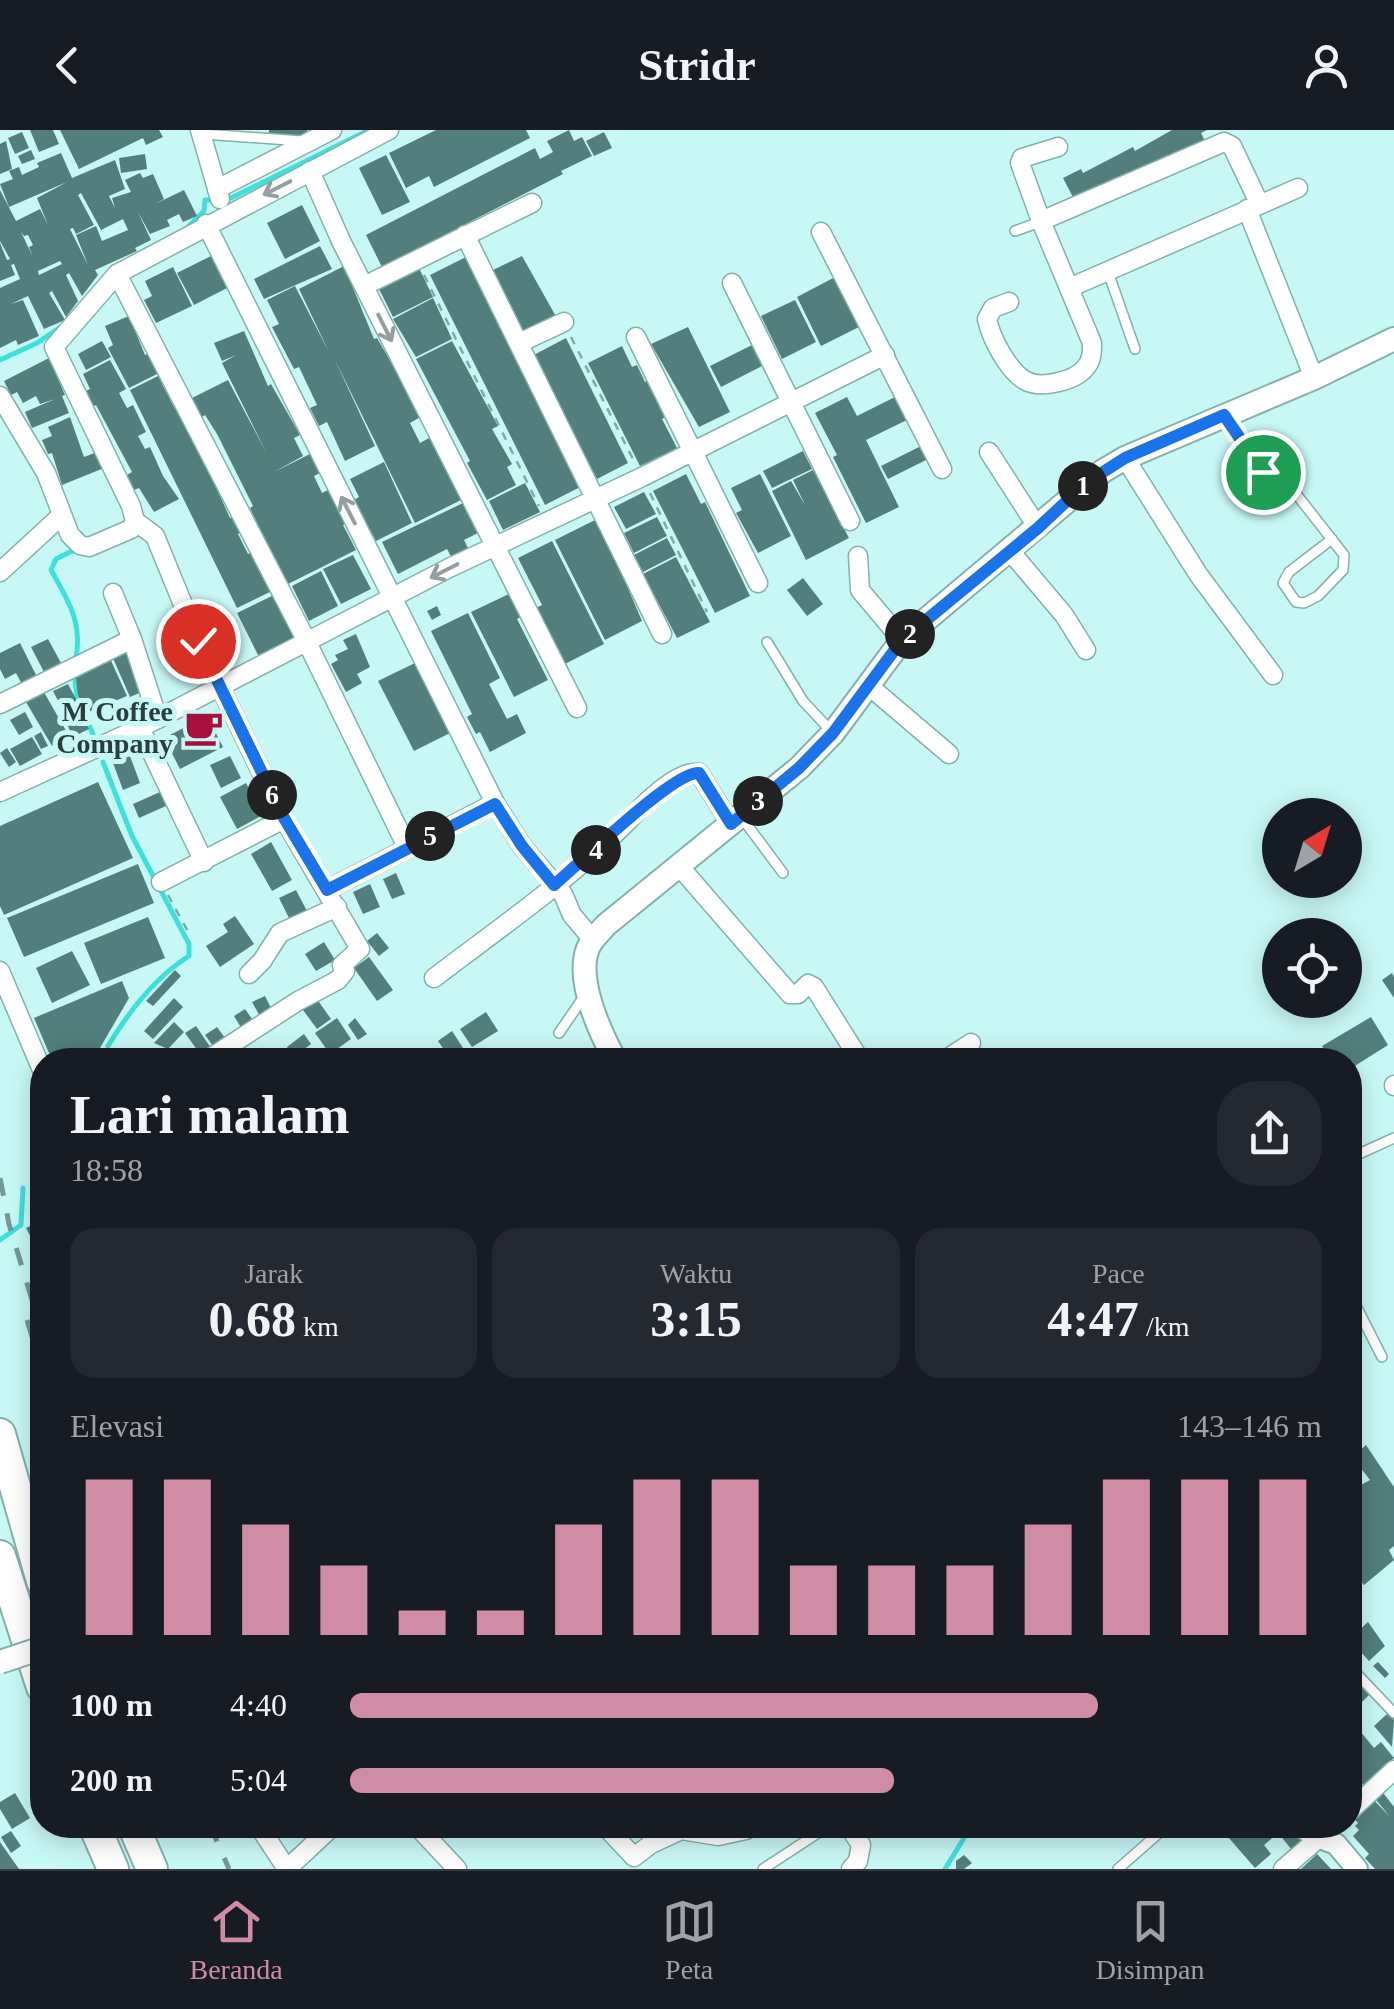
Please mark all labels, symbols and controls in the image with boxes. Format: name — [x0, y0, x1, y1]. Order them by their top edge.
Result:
icon: back — [40, 38, 95, 93]
icon: person — [1299, 38, 1354, 93]
text: Stridr — [638, 40, 756, 90]
one-way arrow — [262, 179, 292, 198]
one-way arrow — [376, 312, 395, 342]
pin — [1221, 430, 1306, 515]
icon: arrive — [1236, 445, 1291, 500]
pin: 1 — [1058, 461, 1108, 511]
text: 1 — [1076, 470, 1090, 501]
one-way arrow — [338, 496, 357, 526]
one-way arrow — [430, 562, 459, 581]
pin — [156, 599, 241, 684]
pin: 2 — [885, 609, 935, 659]
icon: check — [171, 614, 226, 669]
text: 2 — [903, 618, 917, 649]
place label: M Coffee Company — [56, 696, 173, 759]
cafe icon: M Coffee Company — [182, 706, 224, 748]
pin: 6 — [247, 770, 297, 820]
pin: 3 — [733, 776, 783, 826]
text: 6 — [265, 779, 279, 810]
text: 3 — [751, 785, 765, 816]
north arrow — [1262, 798, 1362, 898]
map controls — [1262, 798, 1362, 1018]
pin: 5 — [405, 811, 455, 861]
text: 5 — [423, 820, 437, 851]
pin: 4 — [571, 825, 621, 875]
text: 4 — [589, 834, 603, 865]
button: locate — [1262, 918, 1362, 1018]
button: share — [1217, 1081, 1322, 1186]
text: Lari malam — [70, 1084, 350, 1145]
text: 18:58 — [70, 1152, 143, 1188]
text: Jarak — [244, 1258, 303, 1289]
text: Waktu — [660, 1258, 732, 1289]
text: Pace — [1092, 1258, 1145, 1289]
text: 0.68 — [209, 1291, 296, 1347]
text: 3:15 — [650, 1291, 742, 1347]
text: 4:47 — [1047, 1291, 1139, 1347]
text: km — [296, 1311, 339, 1342]
text: /km — [1139, 1311, 1189, 1342]
text: Elevasi — [70, 1408, 164, 1444]
text: 143–146 m — [1177, 1408, 1322, 1444]
text: 100 m — [70, 1687, 153, 1723]
text: 4:40 — [230, 1687, 287, 1723]
text: 200 m — [70, 1762, 153, 1798]
text: 5:04 — [230, 1762, 287, 1798]
tab: Beranda — [189, 1894, 283, 1986]
tab: Peta — [662, 1894, 717, 1986]
tab: Disimpan — [1096, 1894, 1205, 1986]

